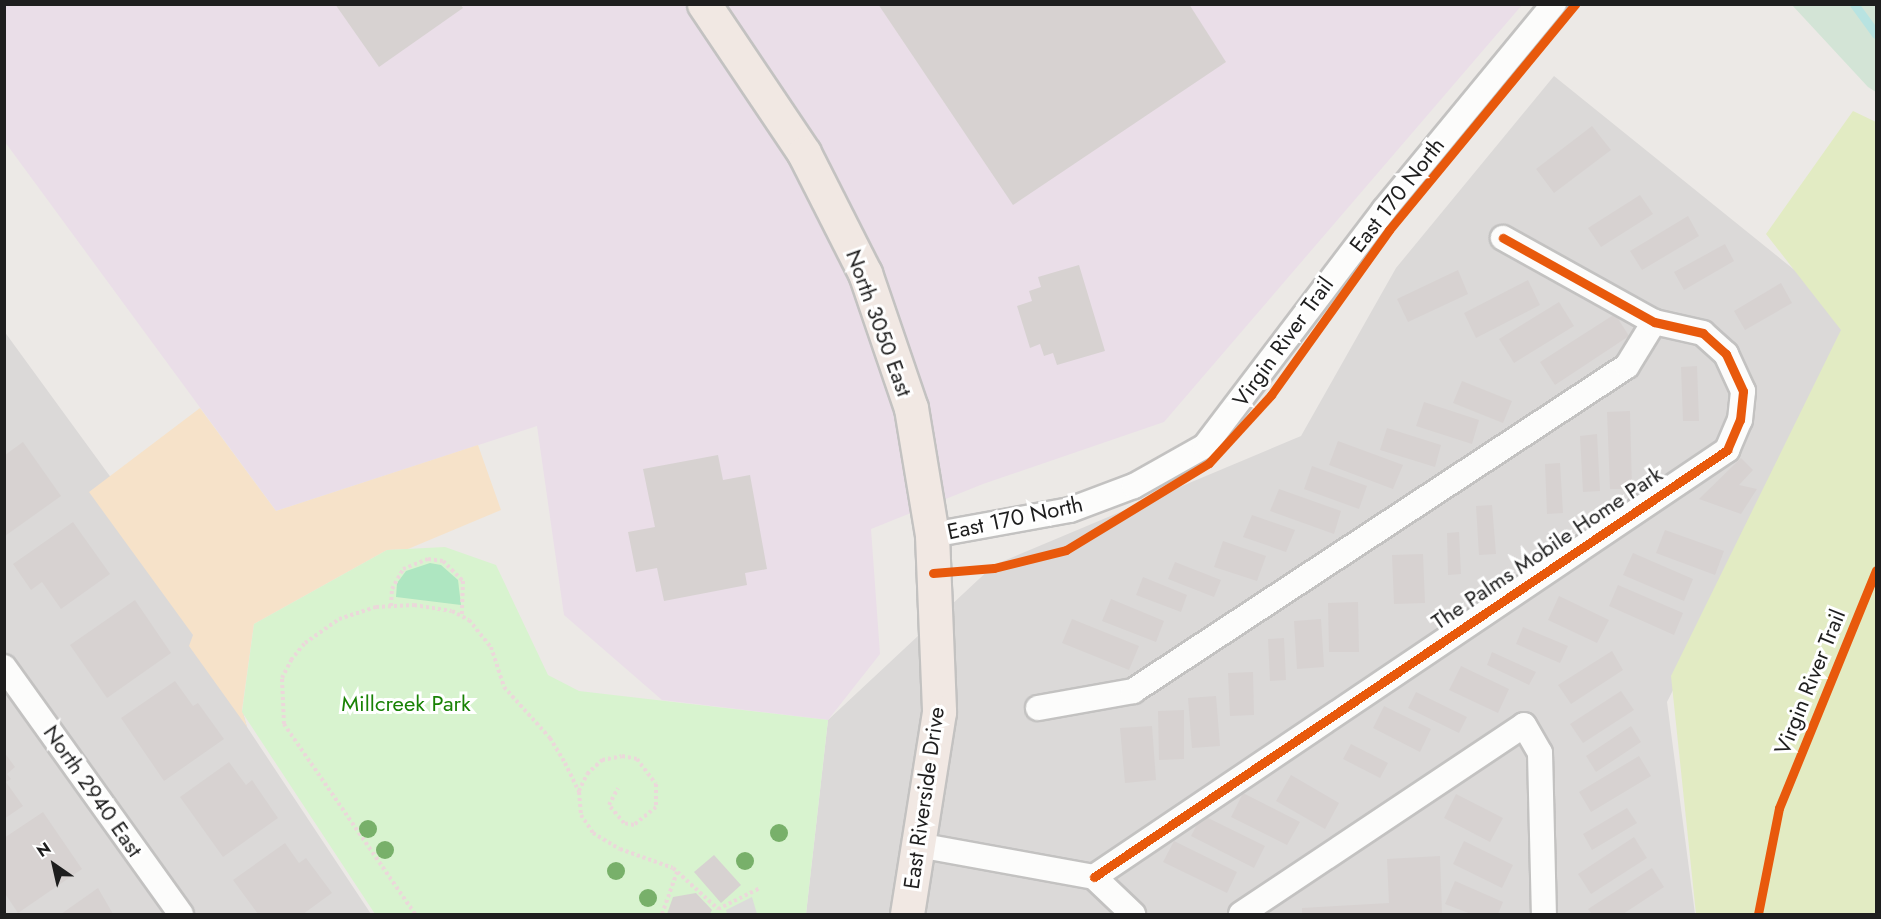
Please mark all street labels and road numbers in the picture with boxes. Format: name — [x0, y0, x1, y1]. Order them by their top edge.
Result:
street label: East 170 North — [1344, 132, 1450, 258]
street label: North 3050 East — [840, 246, 918, 400]
street label: Virgin River Trail — [1227, 272, 1339, 412]
street label: The Palms Mobile Home Park — [1427, 461, 1667, 635]
street label: East 170 North — [945, 491, 1085, 545]
street label: Virgin River Trail — [1769, 606, 1851, 758]
street label: East Riverside Drive — [898, 705, 950, 891]
street label: North 2940 East — [38, 720, 148, 862]

